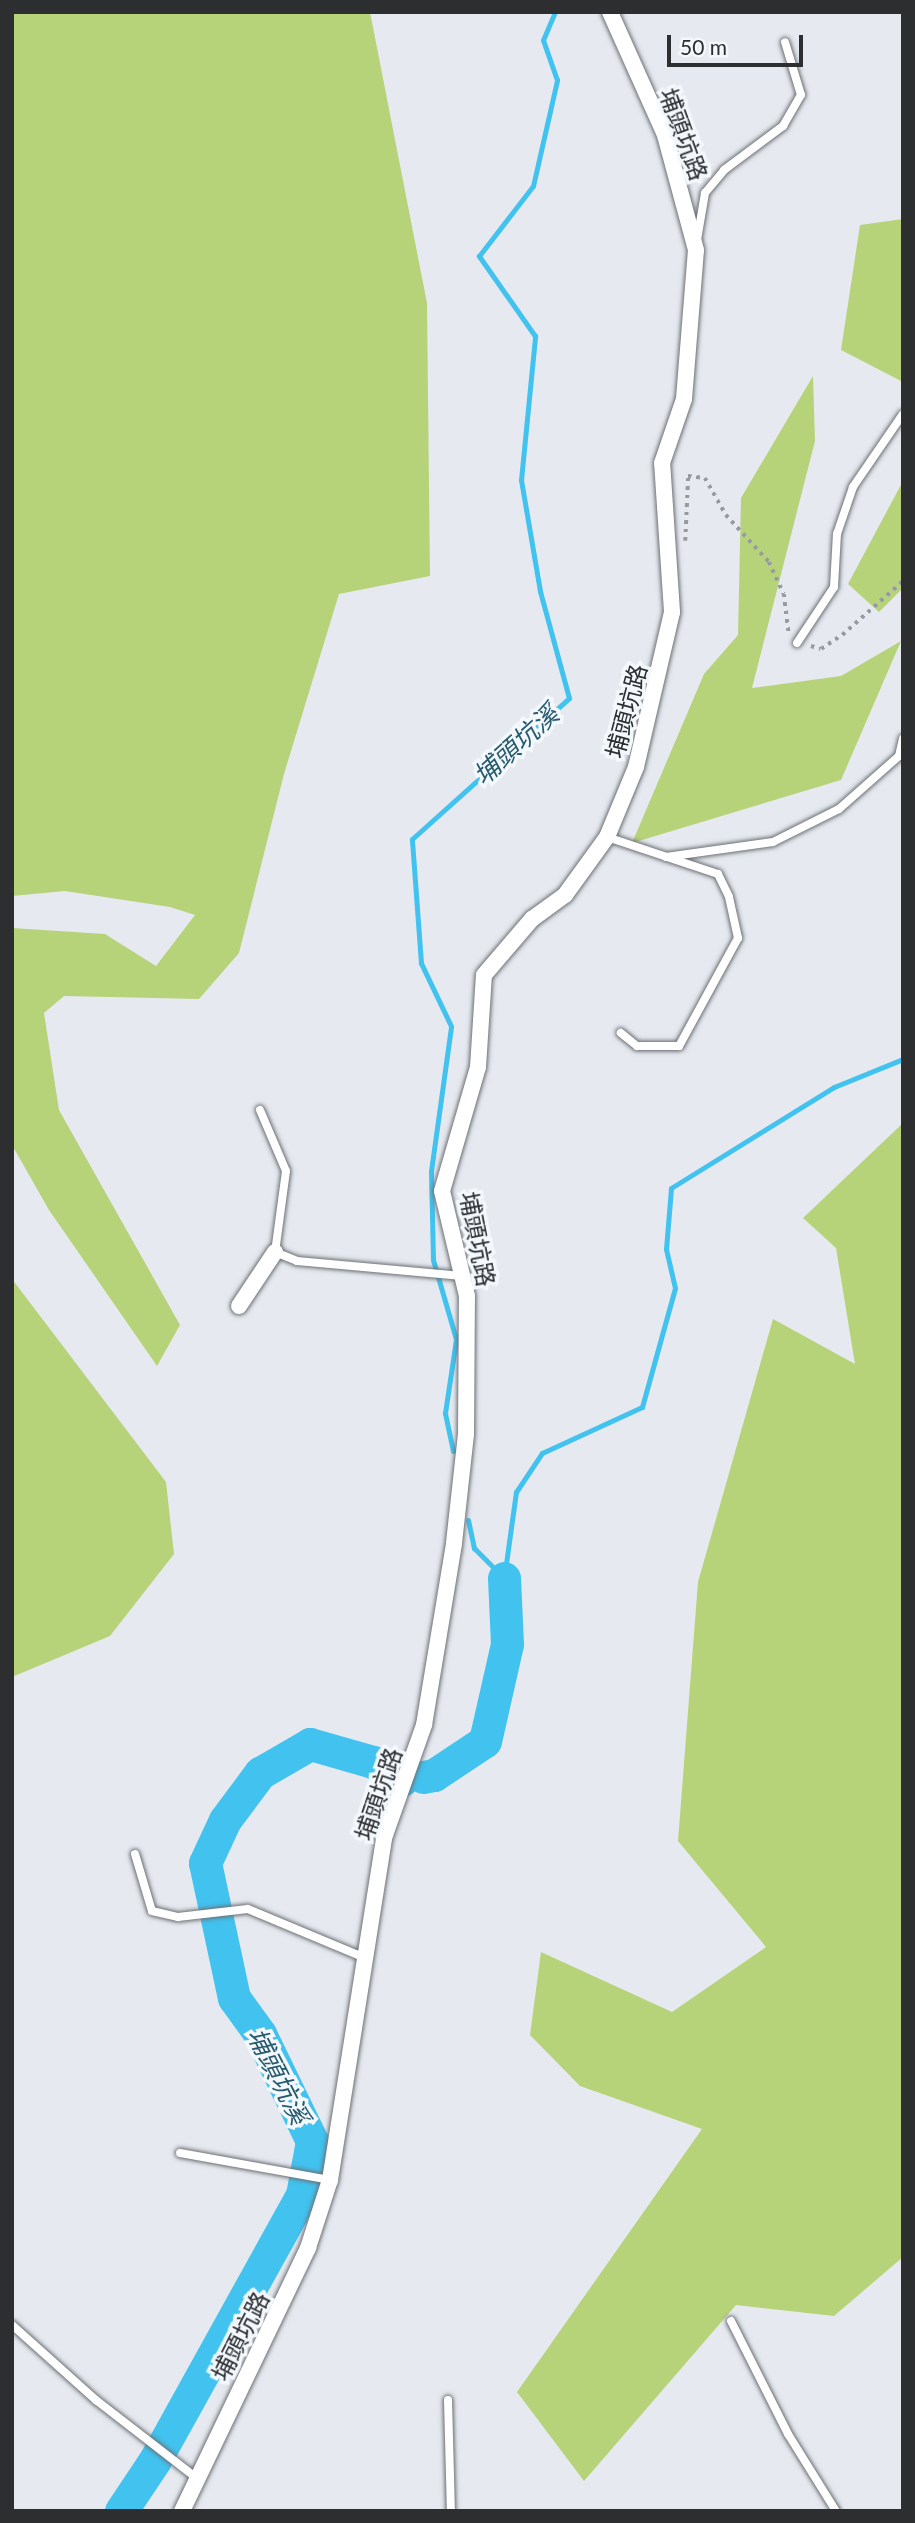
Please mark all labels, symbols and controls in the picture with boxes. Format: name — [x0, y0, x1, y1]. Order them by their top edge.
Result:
scale bar — [670, 21, 806, 65]
text: 50 m — [680, 34, 727, 59]
street label: 埔頭坑路 — [654, 84, 714, 184]
street label: 埔頭坑路 — [600, 661, 652, 761]
water label: 埔頭坑溪 — [467, 699, 565, 791]
street label: 埔頭坑路 — [455, 1189, 501, 1289]
street label: 埔頭坑路 — [349, 1744, 407, 1844]
water label: 埔頭坑溪 — [240, 2023, 316, 2129]
street label: 埔頭坑路 — [205, 2287, 275, 2385]

